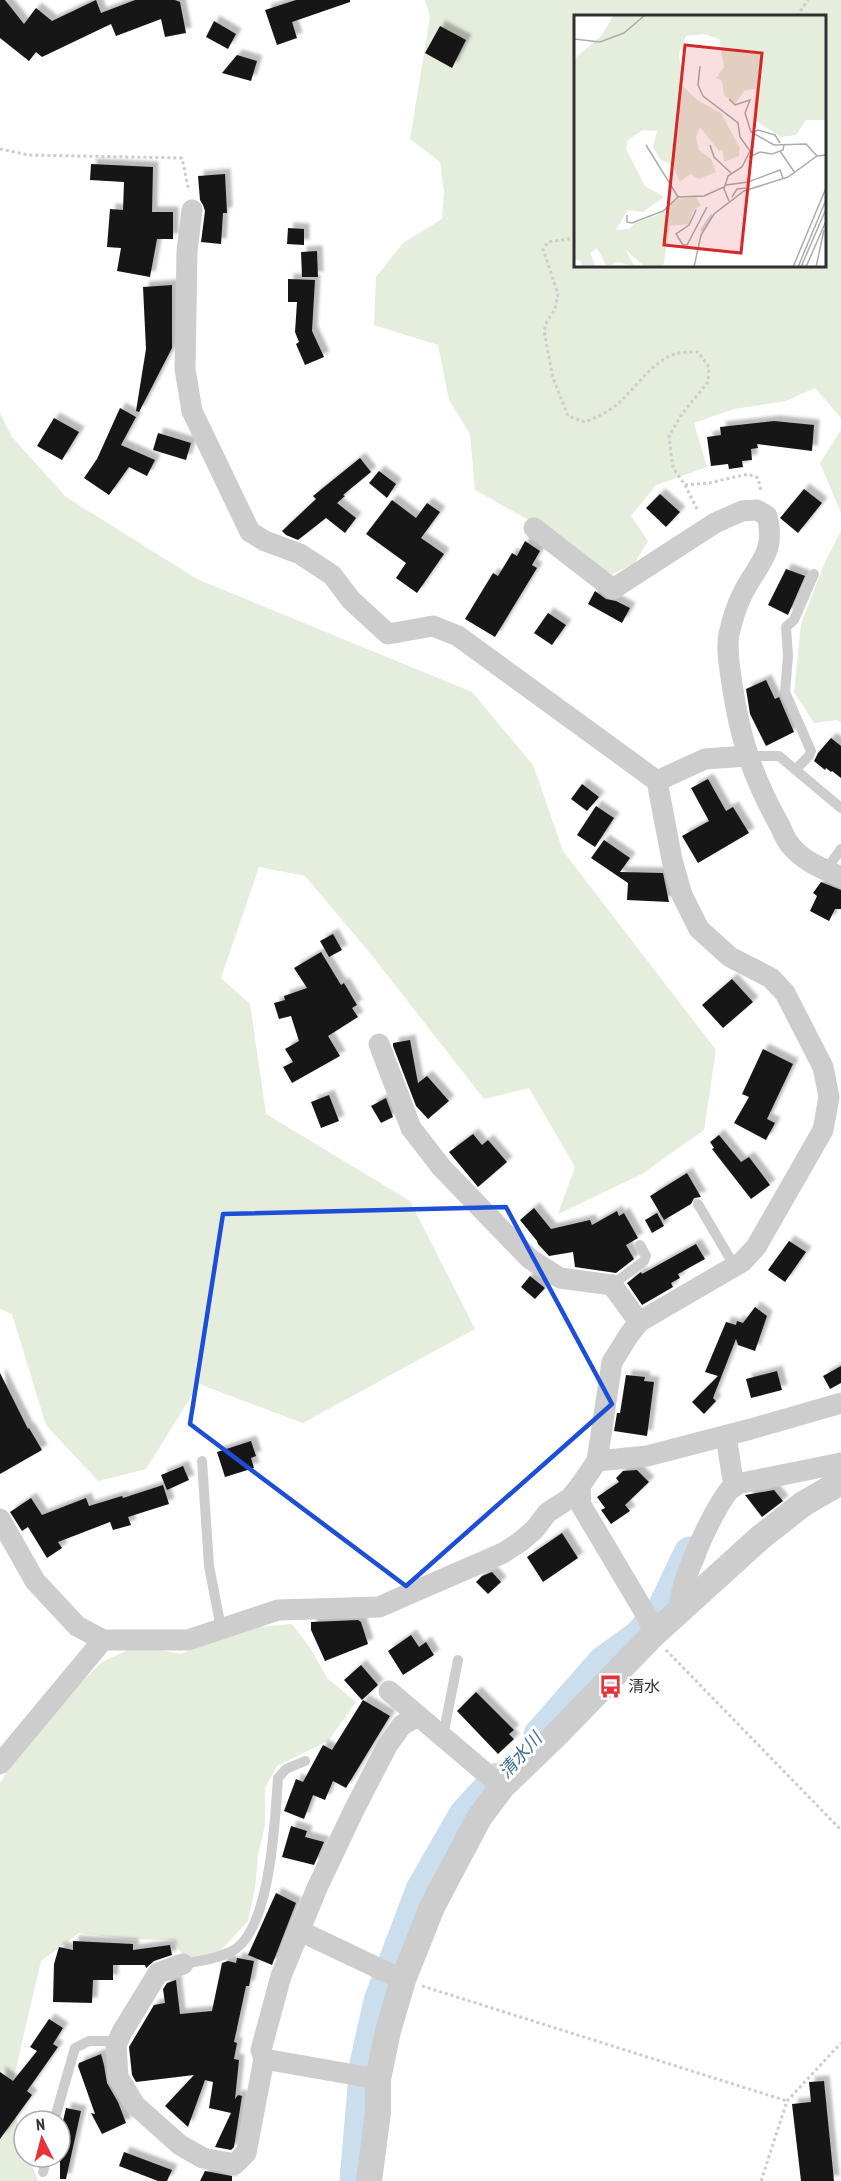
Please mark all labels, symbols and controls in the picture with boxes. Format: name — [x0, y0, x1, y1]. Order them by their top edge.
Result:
inset map — [574, 15, 826, 267]
bus stop icon: 清水 — [597, 1673, 623, 1699]
place label: 清水 — [628, 1676, 660, 1696]
water label: 清水川 — [493, 1726, 548, 1783]
north arrow — [12, 2109, 72, 2169]
text: N — [35, 2114, 46, 2134]

